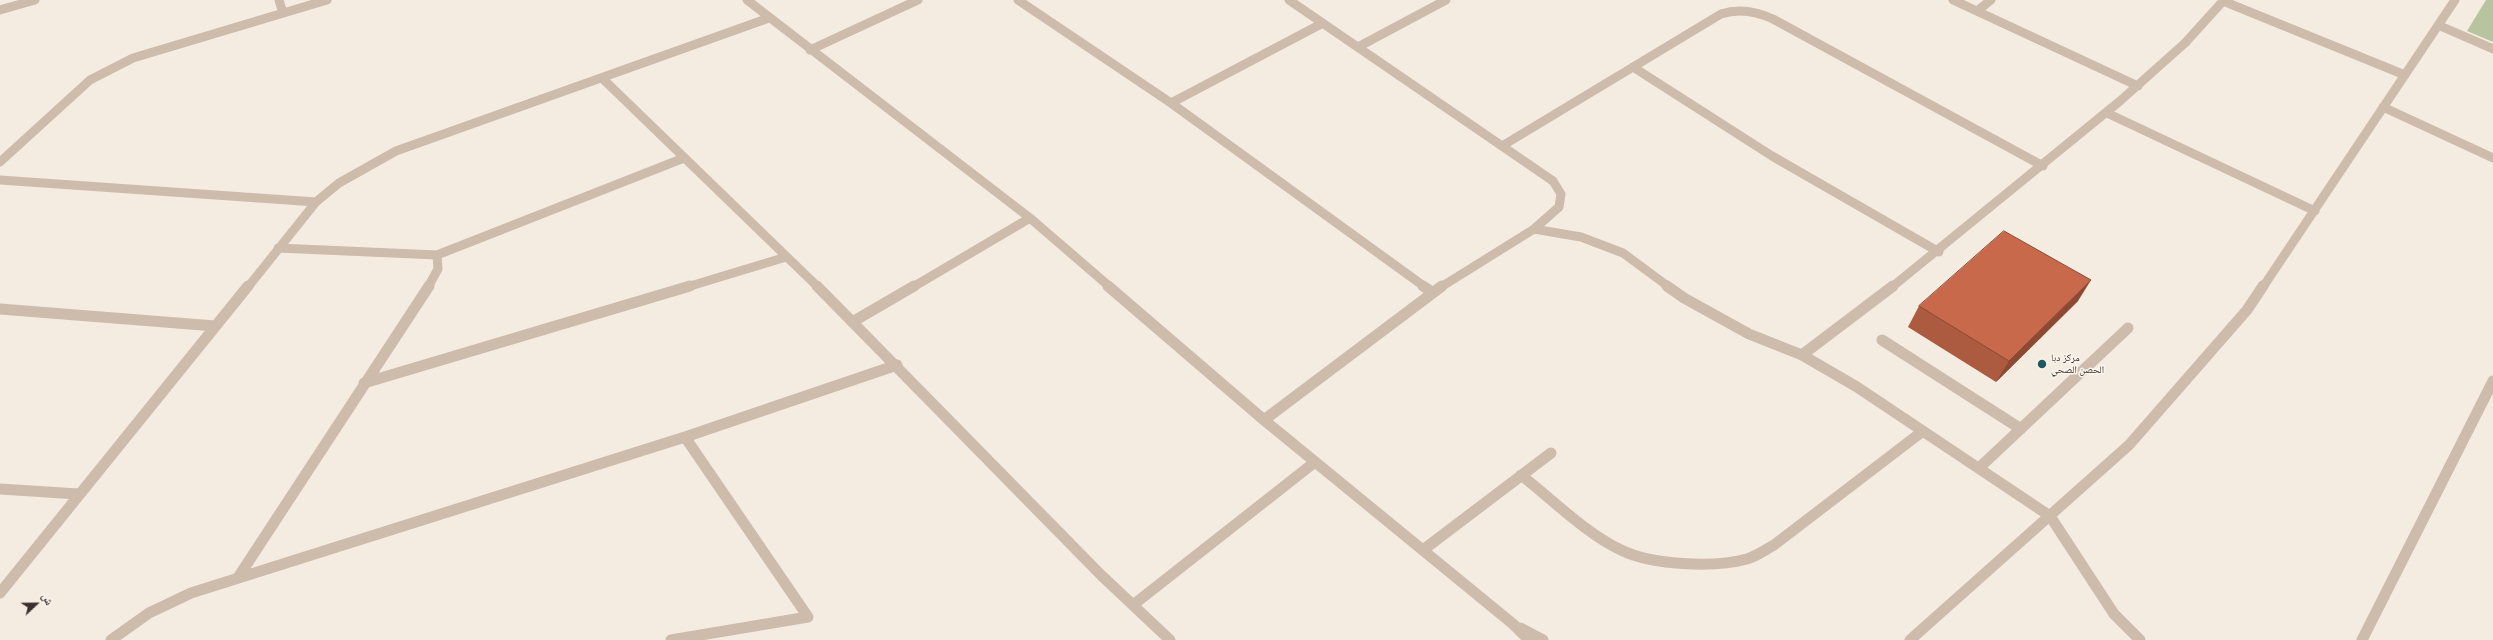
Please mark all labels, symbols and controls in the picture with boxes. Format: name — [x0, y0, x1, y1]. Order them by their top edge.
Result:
place label: مركز دبا الحصن الصحي — [2051, 352, 2104, 376]
marker: مركز دبا الحصن الصحي — [2036, 358, 2048, 370]
north arrow — [16, 584, 56, 624]
text: ش — [39, 591, 56, 607]

